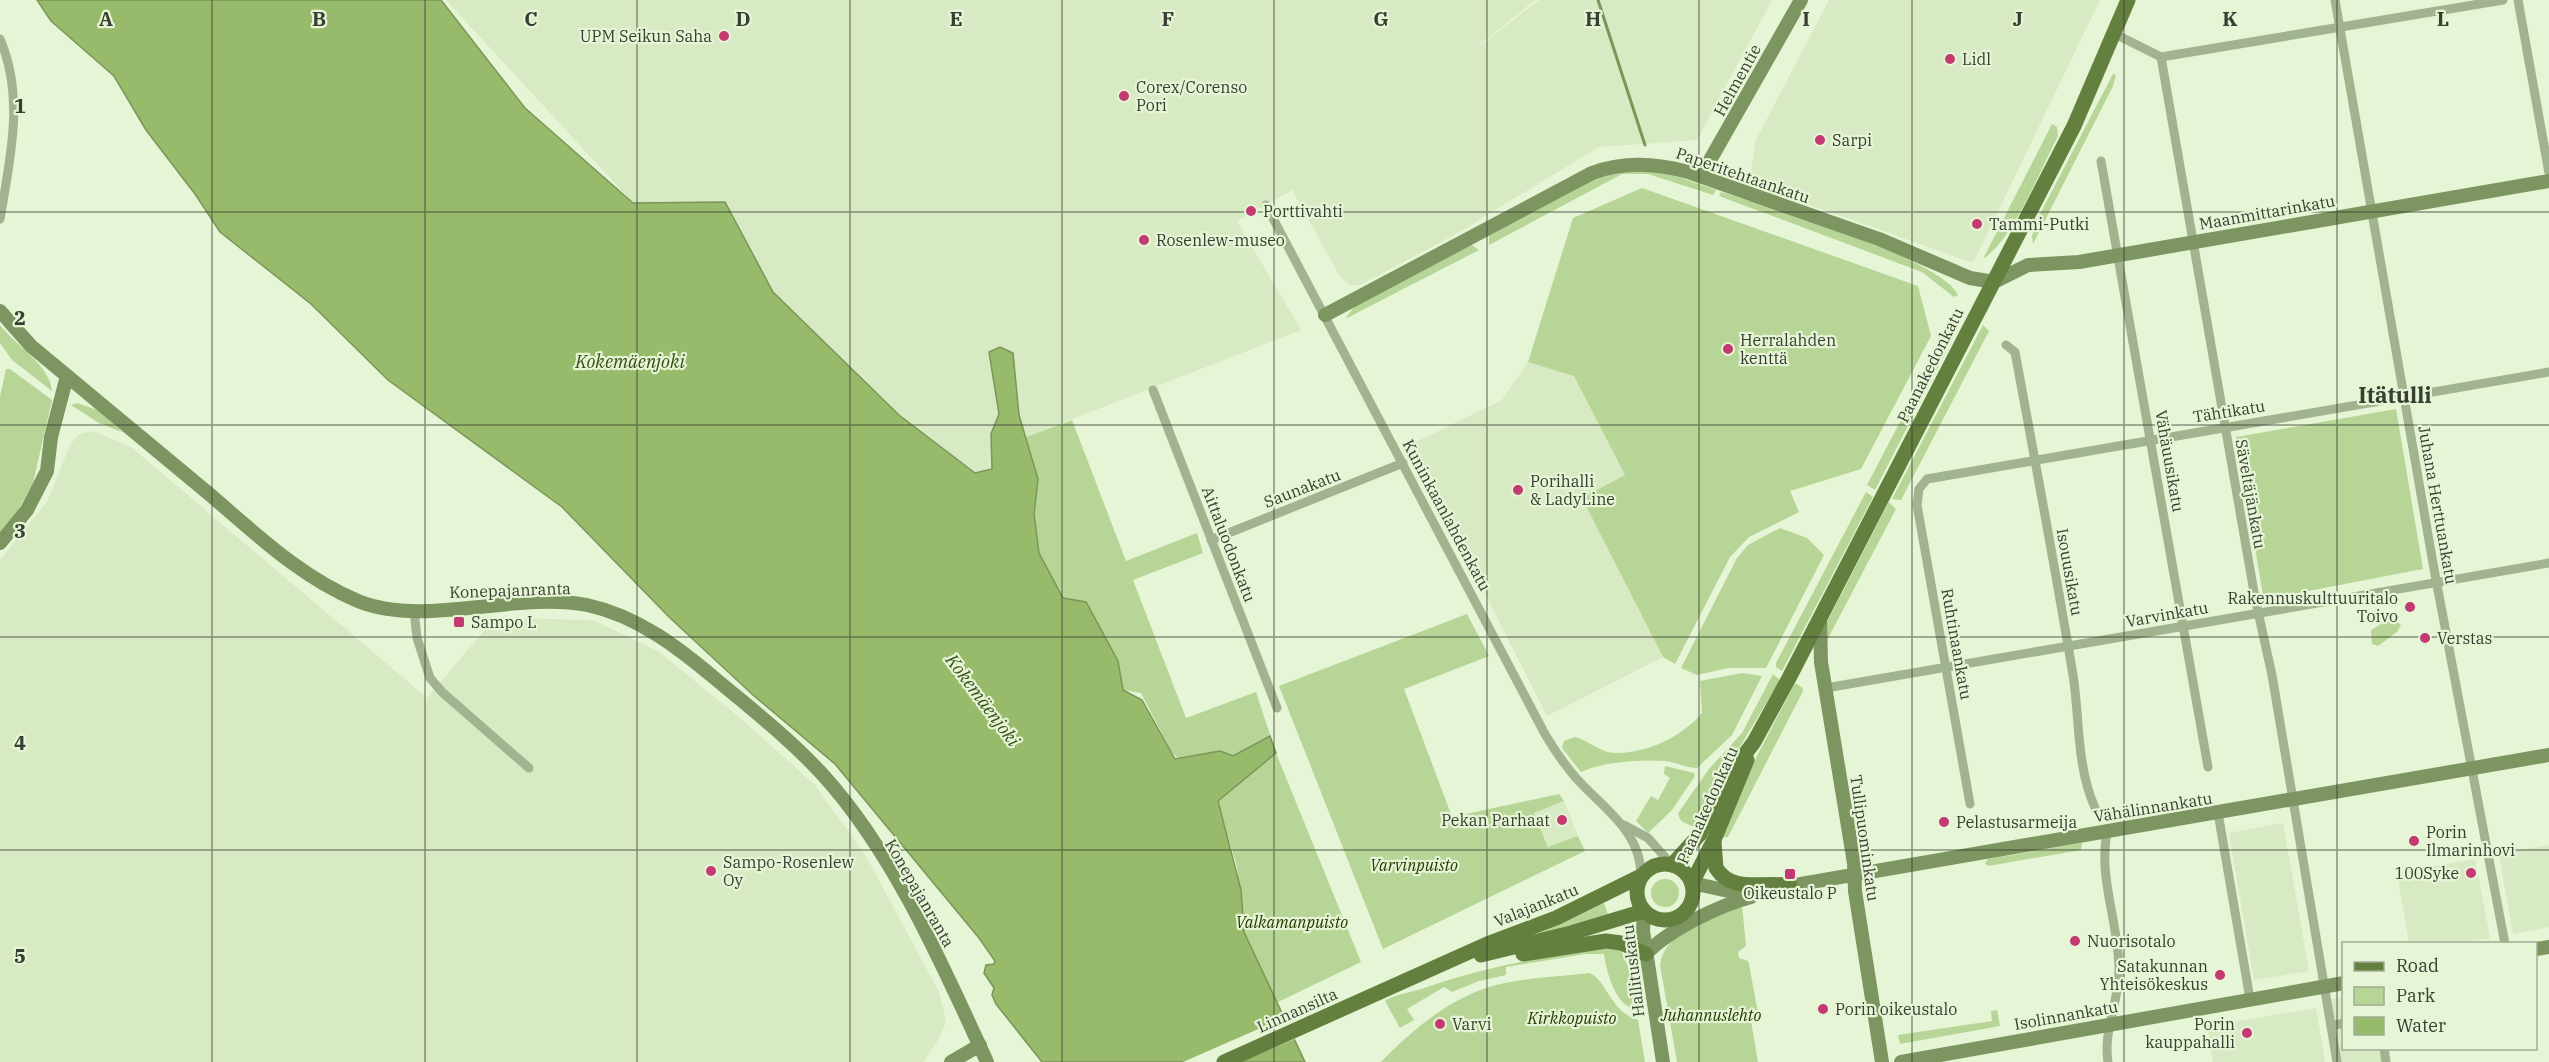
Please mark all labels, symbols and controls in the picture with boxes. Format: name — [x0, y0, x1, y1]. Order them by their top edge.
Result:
text: A — [99, 5, 113, 32]
text: B — [312, 5, 326, 32]
text: C — [524, 5, 538, 32]
text: D — [735, 5, 751, 32]
text: E — [949, 5, 963, 32]
text: F — [1162, 5, 1174, 32]
text: G — [1373, 5, 1389, 32]
text: H — [1585, 5, 1601, 32]
text: I — [1802, 5, 1810, 32]
text: J — [2013, 5, 2023, 32]
text: K — [2222, 5, 2238, 32]
text: L — [2437, 5, 2449, 32]
place label: UPM Seikun Saha — [580, 26, 712, 46]
marker: UPM Seikun Saha — [717, 29, 731, 43]
street label: Helmentie — [1709, 40, 1765, 120]
place label: Lidl — [1962, 49, 1991, 69]
marker: Lidl — [1943, 52, 1957, 66]
place label: Corex/Corenso Pori — [1136, 77, 1247, 115]
marker: Corex/Corenso Pori — [1117, 89, 1131, 103]
text: 1 — [14, 92, 26, 119]
place label: Sarpi — [1832, 130, 1872, 150]
marker: Sarpi — [1813, 133, 1827, 147]
street label: Paperitehtaankatu — [1673, 143, 1813, 207]
street label: Maanmittarinkatu — [2197, 190, 2337, 234]
place label: Porttivahti — [1263, 201, 1343, 221]
marker: Porttivahti — [1244, 204, 1258, 218]
place label: Tammi-Putki — [1989, 214, 2089, 234]
marker: Tammi-Putki — [1970, 217, 1984, 231]
place label: Rosenlew-museo — [1156, 230, 1285, 250]
marker: Rosenlew-museo — [1137, 233, 1151, 247]
text: 2 — [14, 304, 26, 331]
street label: Paanakedonkatu — [1892, 304, 1968, 426]
place label: Herralahden kenttä — [1740, 330, 1836, 368]
marker: Herralahden kenttä — [1721, 342, 1735, 356]
water label: Kokemäenjoki — [574, 350, 685, 373]
district label: Itätulli — [2358, 380, 2432, 409]
street label: Tähtikatu — [2192, 395, 2267, 427]
street label: Vähäuusikatu — [2151, 408, 2189, 514]
street label: Juhana Herttuankatu — [2414, 424, 2462, 586]
street label: Kuninkaanlahdenkatu — [1399, 436, 1496, 594]
street label: Säveltäjänkatu — [2231, 437, 2271, 551]
street label: Saunakatu — [1261, 464, 1343, 512]
place label: Porihalli & LadyLine — [1530, 471, 1615, 509]
street label: Aittaluodonkatu — [1198, 483, 1260, 605]
marker: Porihalli & LadyLine — [1511, 483, 1525, 497]
text: 3 — [14, 517, 26, 544]
street label: Isouusikatu — [2052, 527, 2088, 617]
street label: Konepajanranta — [449, 578, 571, 602]
street label: Ruhtinaankatu — [1937, 587, 1977, 701]
place label: Rakennuskulttuuritalo Toivo — [2228, 588, 2398, 626]
street label: Varvinkatu — [2124, 597, 2210, 631]
marker: Rakennuskulttuuritalo Toivo — [2403, 600, 2417, 614]
place label: Sampo L — [471, 612, 537, 632]
marker: Sampo L — [452, 615, 466, 629]
place label: Verstas — [2437, 628, 2492, 648]
marker: Verstas — [2418, 631, 2432, 645]
water label: Kokemäenjoki — [940, 648, 1026, 751]
text: 4 — [14, 729, 26, 756]
street label: Paanakedonkatu — [1672, 743, 1742, 867]
street label: Tullipuominkatu — [1846, 774, 1884, 903]
street label: Vähälinnankatu — [2092, 788, 2214, 826]
place label: Pekan Parhaat — [1441, 810, 1550, 830]
place label: Pelastusarmeija — [1956, 812, 2077, 832]
marker: Pekan Parhaat — [1555, 813, 1569, 827]
marker: Pelastusarmeija — [1937, 815, 1951, 829]
place label: Porin Ilmarinhovi — [2426, 822, 2515, 860]
marker: Porin Ilmarinhovi — [2407, 834, 2421, 848]
street label: Konepajanranta — [881, 835, 959, 951]
place label: Sampo-Rosenlew Oy — [723, 852, 855, 890]
park label: Varvinpuisto — [1370, 855, 1458, 875]
place label: 100Syke — [2395, 863, 2459, 883]
marker: Sampo-Rosenlew Oy — [704, 864, 718, 878]
marker: 100Syke — [2464, 866, 2478, 880]
marker: Oikeustalo P — [1783, 867, 1797, 881]
street label: Valajankatu — [1491, 879, 1581, 931]
place label: Oikeustalo P — [1743, 883, 1837, 903]
park label: Valkamanpuisto — [1236, 912, 1348, 932]
street label: Hallituskatu — [1617, 924, 1649, 1018]
place label: Nuorisotalo — [2087, 931, 2176, 951]
marker: Nuorisotalo — [2068, 934, 2082, 948]
text: 5 — [14, 942, 26, 969]
legend — [2342, 942, 2537, 1050]
text: Road — [2396, 954, 2439, 977]
place label: Satakunnan Yhteisökeskus — [2099, 956, 2208, 994]
marker: Satakunnan Yhteisökeskus — [2213, 968, 2227, 982]
street label: Linnansilta — [1254, 983, 1341, 1037]
text: Park — [2396, 984, 2436, 1007]
street label: Isolinnankatu — [2013, 996, 2120, 1034]
place label: Porin oikeustalo — [1835, 999, 1957, 1019]
marker: Porin oikeustalo — [1816, 1002, 1830, 1016]
park label: Juhannuslehto — [1660, 1005, 1761, 1025]
park label: Kirkkopuisto — [1526, 1008, 1617, 1028]
place label: Varvi — [1452, 1014, 1491, 1034]
place label: Porin kauppahalli — [2145, 1014, 2235, 1052]
text: Water — [2396, 1014, 2446, 1037]
marker: Varvi — [1433, 1017, 1447, 1031]
marker: Porin kauppahalli — [2240, 1026, 2254, 1040]

